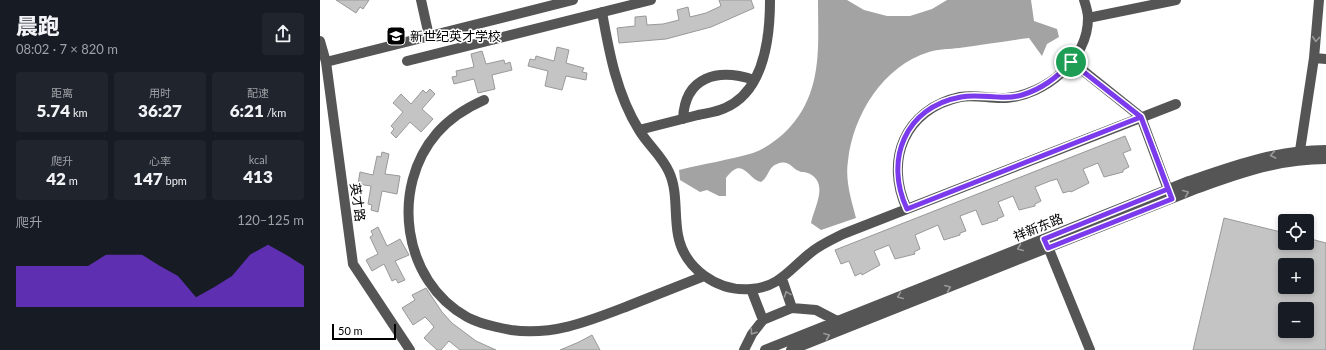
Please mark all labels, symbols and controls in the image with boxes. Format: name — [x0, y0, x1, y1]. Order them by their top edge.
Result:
text: 晨跑 — [16, 12, 60, 39]
button: share — [262, 13, 304, 55]
school or university icon: 新世纪英才学校 — [385, 25, 407, 47]
place label: 新世纪英才学校 — [410, 28, 501, 44]
one-way arrow — [1312, 36, 1321, 42]
text: 08:02 · 7 × 820 m — [16, 41, 118, 57]
pin — [1054, 45, 1088, 79]
icon: arrive — [1060, 51, 1082, 73]
text: 距离 — [51, 86, 73, 99]
text: 用时 — [149, 86, 171, 99]
text: 配速 — [247, 86, 269, 99]
text: 5.74 — [36, 100, 70, 121]
text: 36:27 — [138, 100, 182, 121]
text: 6:21 — [230, 100, 264, 121]
text: km — [70, 106, 88, 119]
text: /km — [264, 106, 286, 119]
one-way arrow — [1270, 150, 1276, 158]
text: kcal — [249, 153, 267, 166]
text: 爬升 — [51, 154, 73, 167]
text: 心率 — [149, 154, 171, 167]
text: 413 — [243, 166, 273, 187]
text: 42 — [46, 168, 66, 189]
text: 147 — [133, 168, 163, 189]
text: m — [66, 174, 78, 187]
text: bpm — [163, 174, 187, 187]
street label: 英才路 — [347, 182, 369, 222]
one-way arrow — [1182, 190, 1190, 198]
street label: 祥新东路 — [1011, 210, 1065, 244]
text: 120–125 m — [237, 212, 304, 228]
text: 爬升 — [16, 214, 42, 230]
map controls — [1278, 214, 1314, 338]
button: locate — [1278, 214, 1314, 250]
one-way arrow — [1017, 244, 1024, 252]
button: + — [1278, 258, 1314, 294]
one-way arrow — [945, 284, 952, 292]
one-way arrow — [783, 290, 792, 297]
one-way arrow — [896, 292, 903, 300]
button: − — [1278, 302, 1314, 338]
scale bar — [332, 322, 396, 341]
text: 50 m — [338, 324, 363, 337]
one-way arrow — [750, 328, 758, 335]
one-way arrow — [824, 332, 831, 340]

